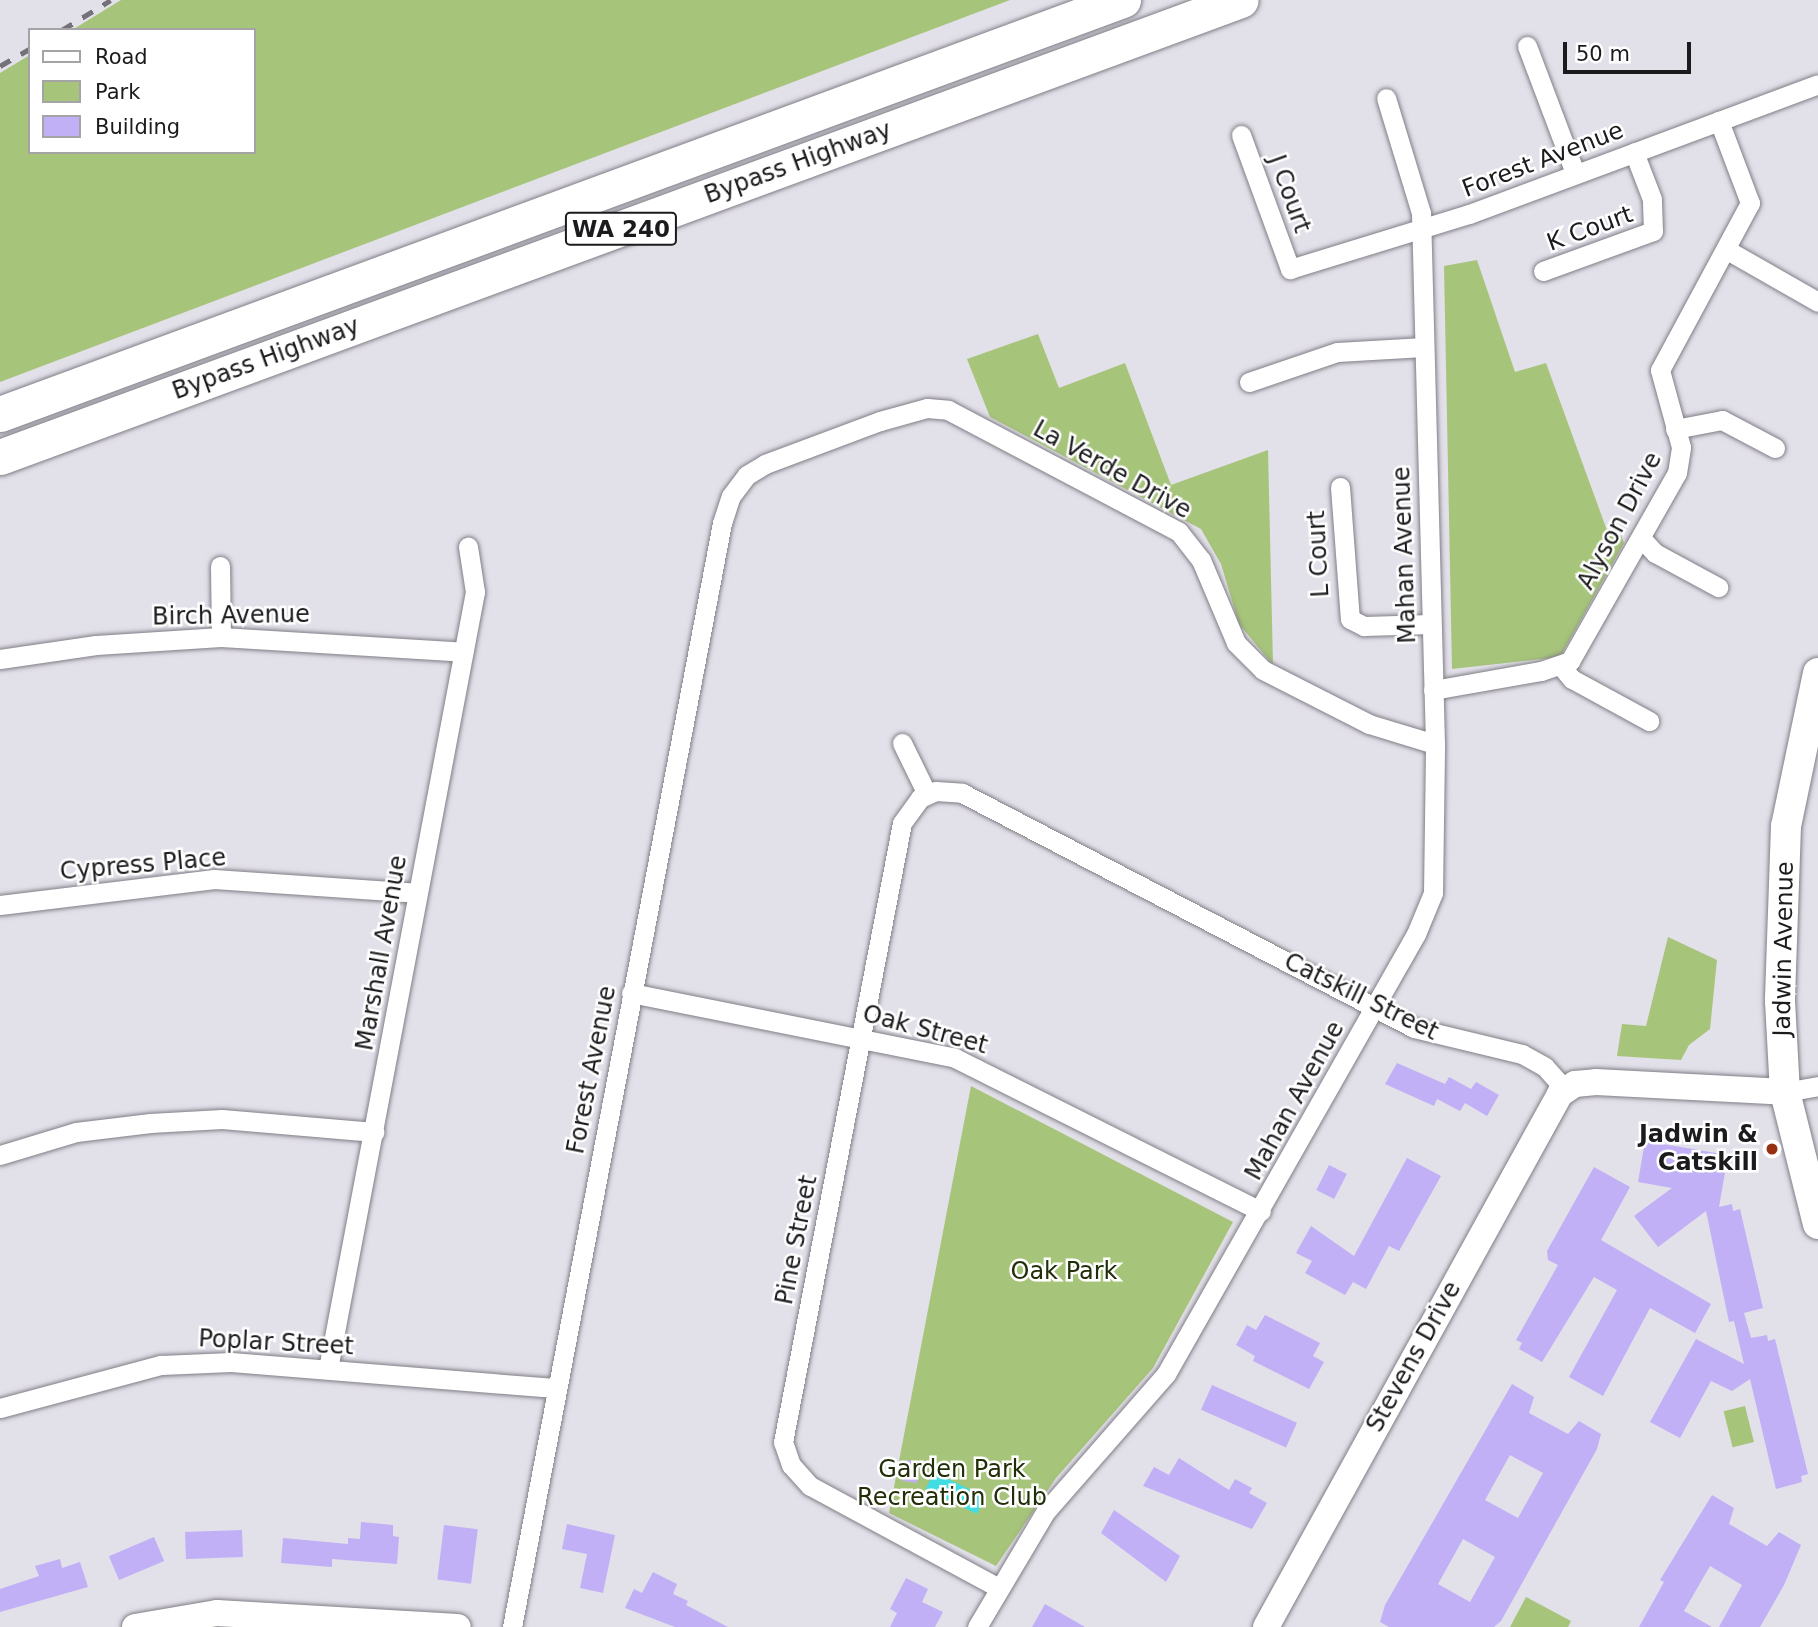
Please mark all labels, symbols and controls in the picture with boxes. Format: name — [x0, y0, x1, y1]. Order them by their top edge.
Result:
legend — [28, 28, 256, 154]
scale bar — [1566, 28, 1694, 72]
text: 50 m — [1576, 42, 1630, 66]
text: Road — [95, 45, 148, 69]
text: Park — [95, 80, 140, 104]
text: Building — [95, 115, 180, 139]
street label: Bypass Highway — [701, 116, 895, 210]
street label: Forest Avenue — [1458, 116, 1628, 204]
street label: J Court — [1262, 151, 1316, 237]
street label: K Court — [1543, 200, 1637, 258]
road number: WA 240 — [563, 210, 679, 248]
street label: Bypass Highway — [169, 312, 363, 406]
street label: La Verde Drive — [1028, 415, 1196, 525]
street label: Alyson Drive — [1572, 447, 1668, 595]
street label: Mahan Avenue — [1388, 466, 1422, 644]
street label: L Court — [1302, 510, 1336, 598]
street label: Birch Avenue — [152, 600, 310, 632]
street label: Cypress Place — [59, 843, 227, 887]
street label: Marshall Avenue — [351, 853, 413, 1053]
street label: Jadwin Avenue — [1768, 861, 1800, 1037]
street label: Catskill Street — [1279, 947, 1443, 1047]
street label: Forest Avenue — [562, 984, 622, 1156]
street label: Oak Street — [859, 1000, 991, 1060]
street label: Mahan Avenue — [1239, 1016, 1351, 1186]
place label: Jadwin & Catskill — [1639, 1121, 1758, 1177]
marker: Jadwin & Catskill — [1764, 1141, 1780, 1157]
street label: Pine Street — [770, 1173, 824, 1307]
park label: Oak Park — [1011, 1258, 1117, 1286]
street label: Stevens Drive — [1361, 1277, 1467, 1437]
street label: Poplar Street — [198, 1325, 354, 1361]
park label: Garden Park Recreation Club — [857, 1456, 1047, 1512]

